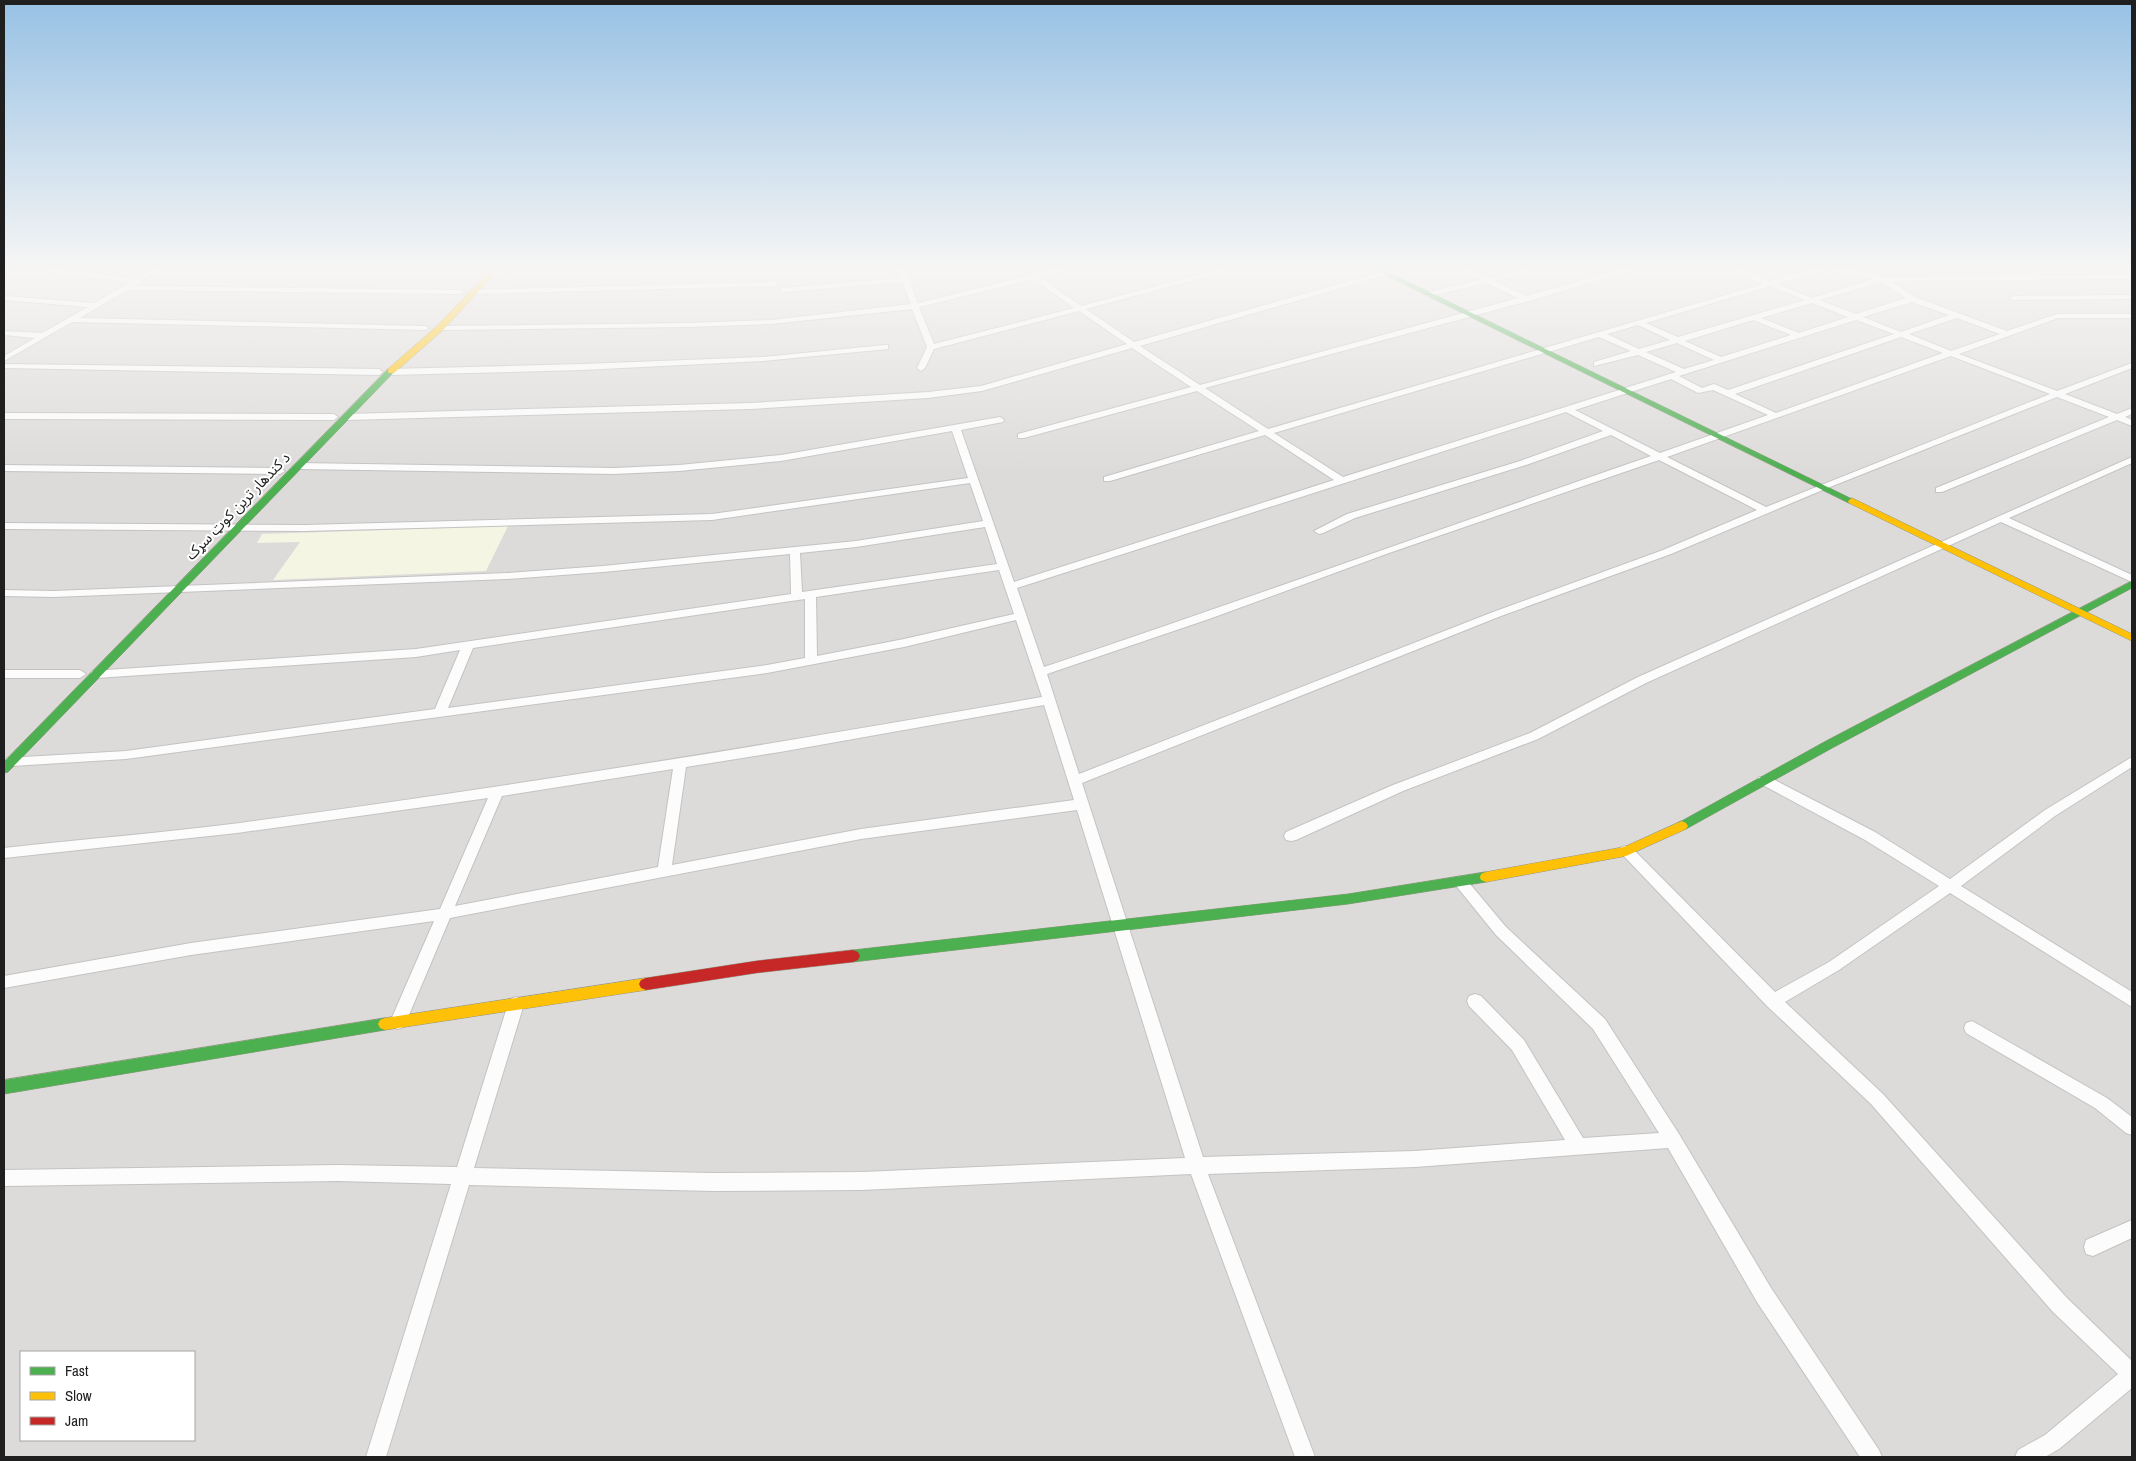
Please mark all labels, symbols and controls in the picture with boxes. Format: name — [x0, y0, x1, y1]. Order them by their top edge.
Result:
street label: د کندهار ترين کوټ سړک — [181, 447, 295, 564]
legend — [20, 1351, 195, 1441]
text: Fast — [65, 1360, 89, 1381]
text: Slow — [65, 1385, 92, 1406]
text: Jam — [65, 1410, 88, 1431]

